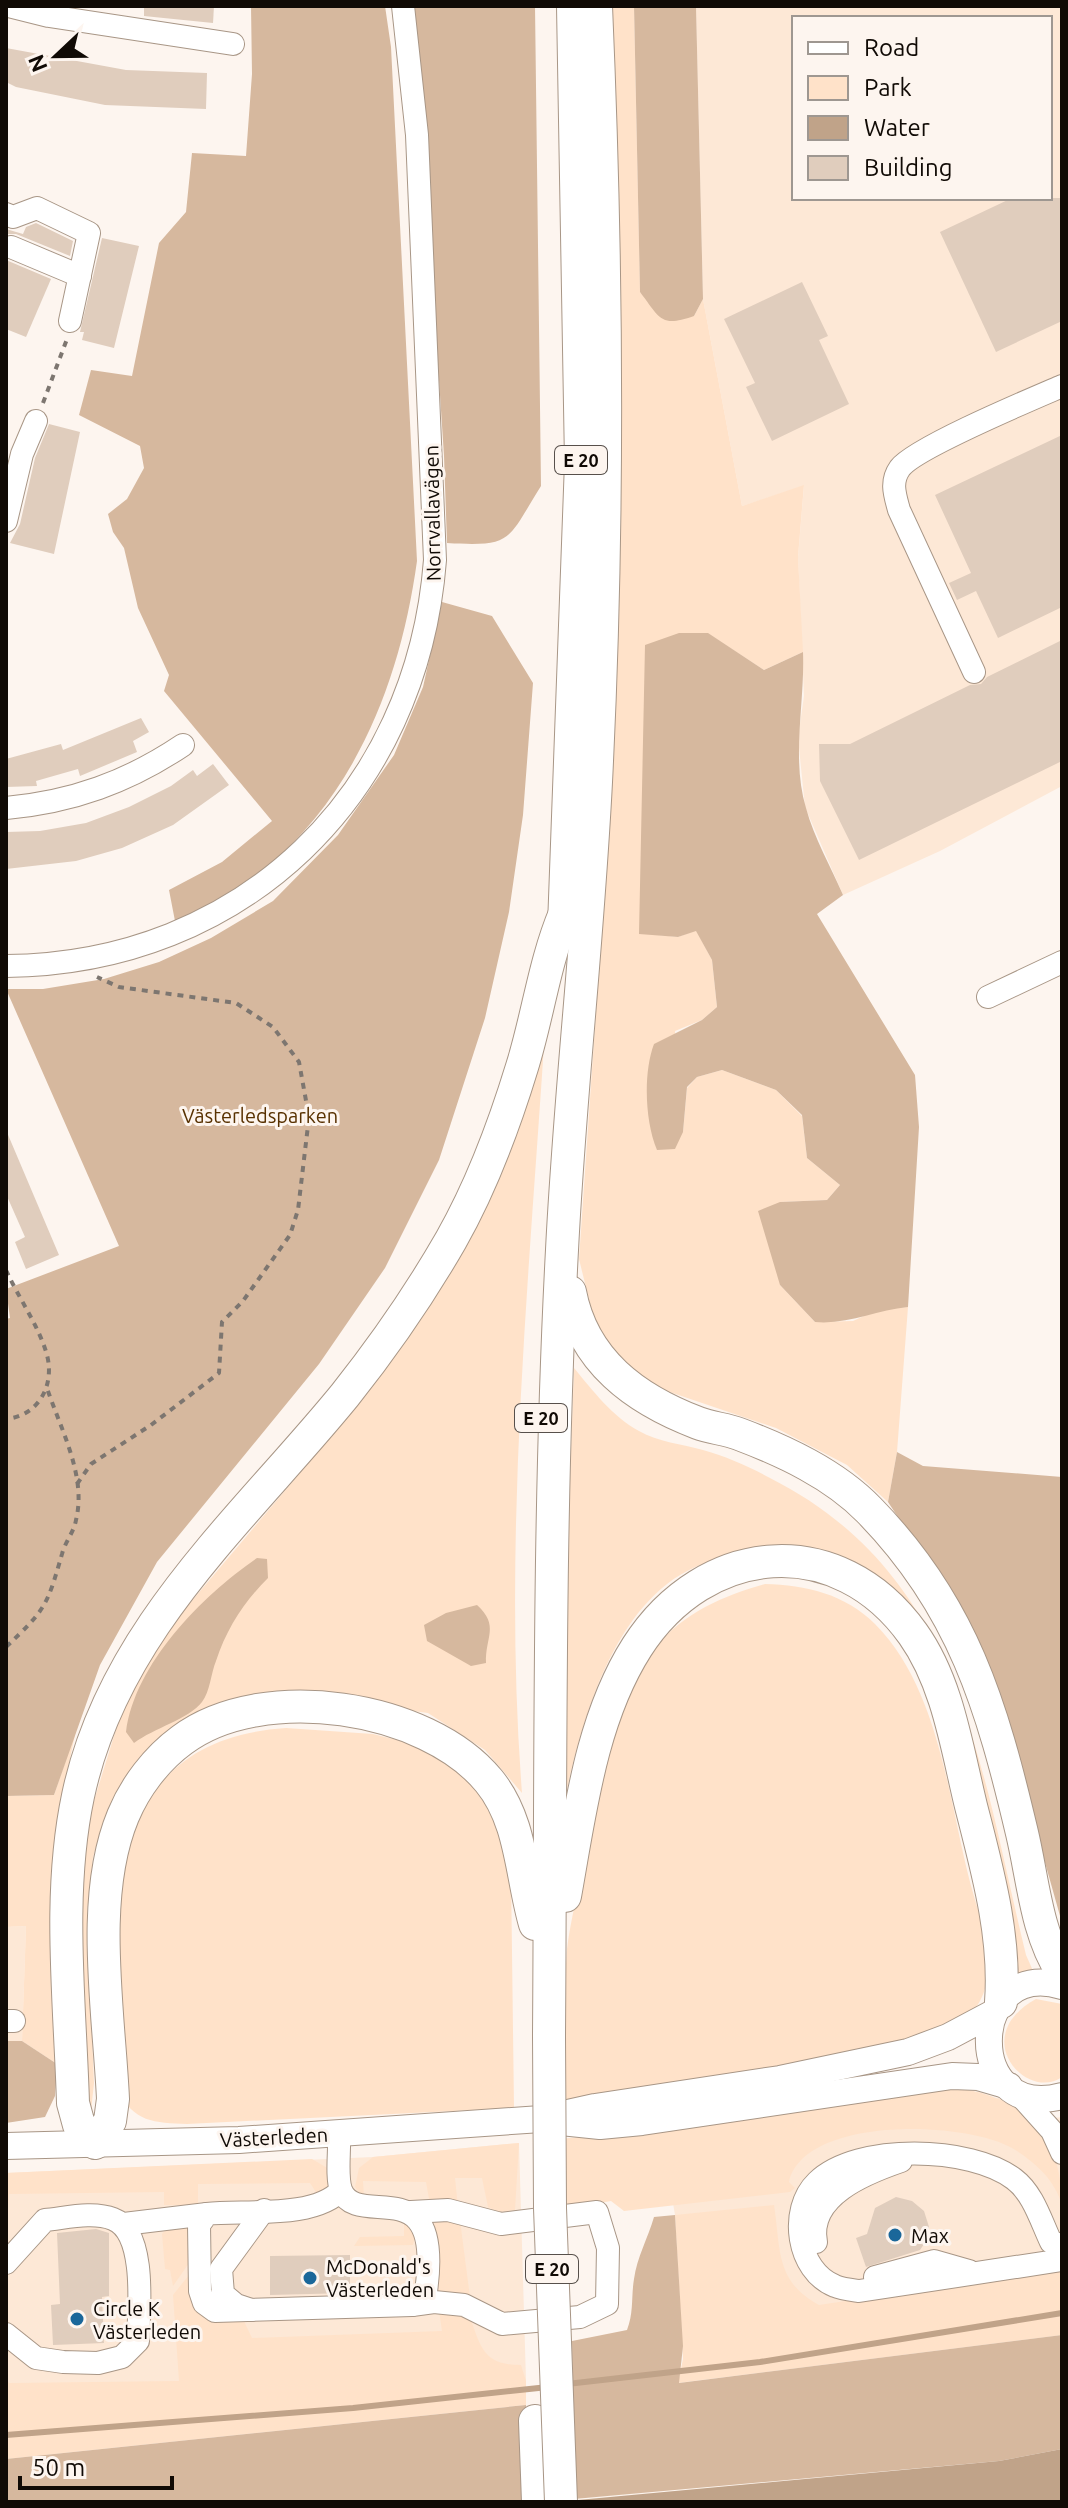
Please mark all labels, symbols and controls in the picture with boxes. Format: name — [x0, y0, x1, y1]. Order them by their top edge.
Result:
north arrow — [16, 16, 96, 96]
legend — [792, 16, 1052, 200]
text: Road — [864, 34, 919, 61]
text: N — [22, 51, 52, 76]
text: Park — [864, 74, 912, 101]
text: Water — [864, 114, 930, 141]
text: Building — [864, 154, 952, 181]
street label: Norrvallavägen — [419, 445, 445, 581]
road number: E 20 — [555, 446, 607, 474]
park label: Västerledsparken — [182, 1104, 338, 1127]
road number: E 20 — [515, 1404, 567, 1432]
street label: Västerleden — [219, 2123, 329, 2151]
place label: Max — [911, 2224, 949, 2247]
marker: Max — [886, 2226, 904, 2244]
place label: McDonald's Västerleden — [326, 2255, 434, 2301]
road number: E 20 — [526, 2255, 578, 2283]
marker: McDonald's Västerleden — [301, 2269, 319, 2287]
place label: Circle K Västerleden — [93, 2297, 201, 2343]
marker: Circle K Västerleden — [68, 2310, 86, 2328]
scale bar — [20, 2440, 172, 2490]
text: 50 m — [32, 2454, 85, 2481]

